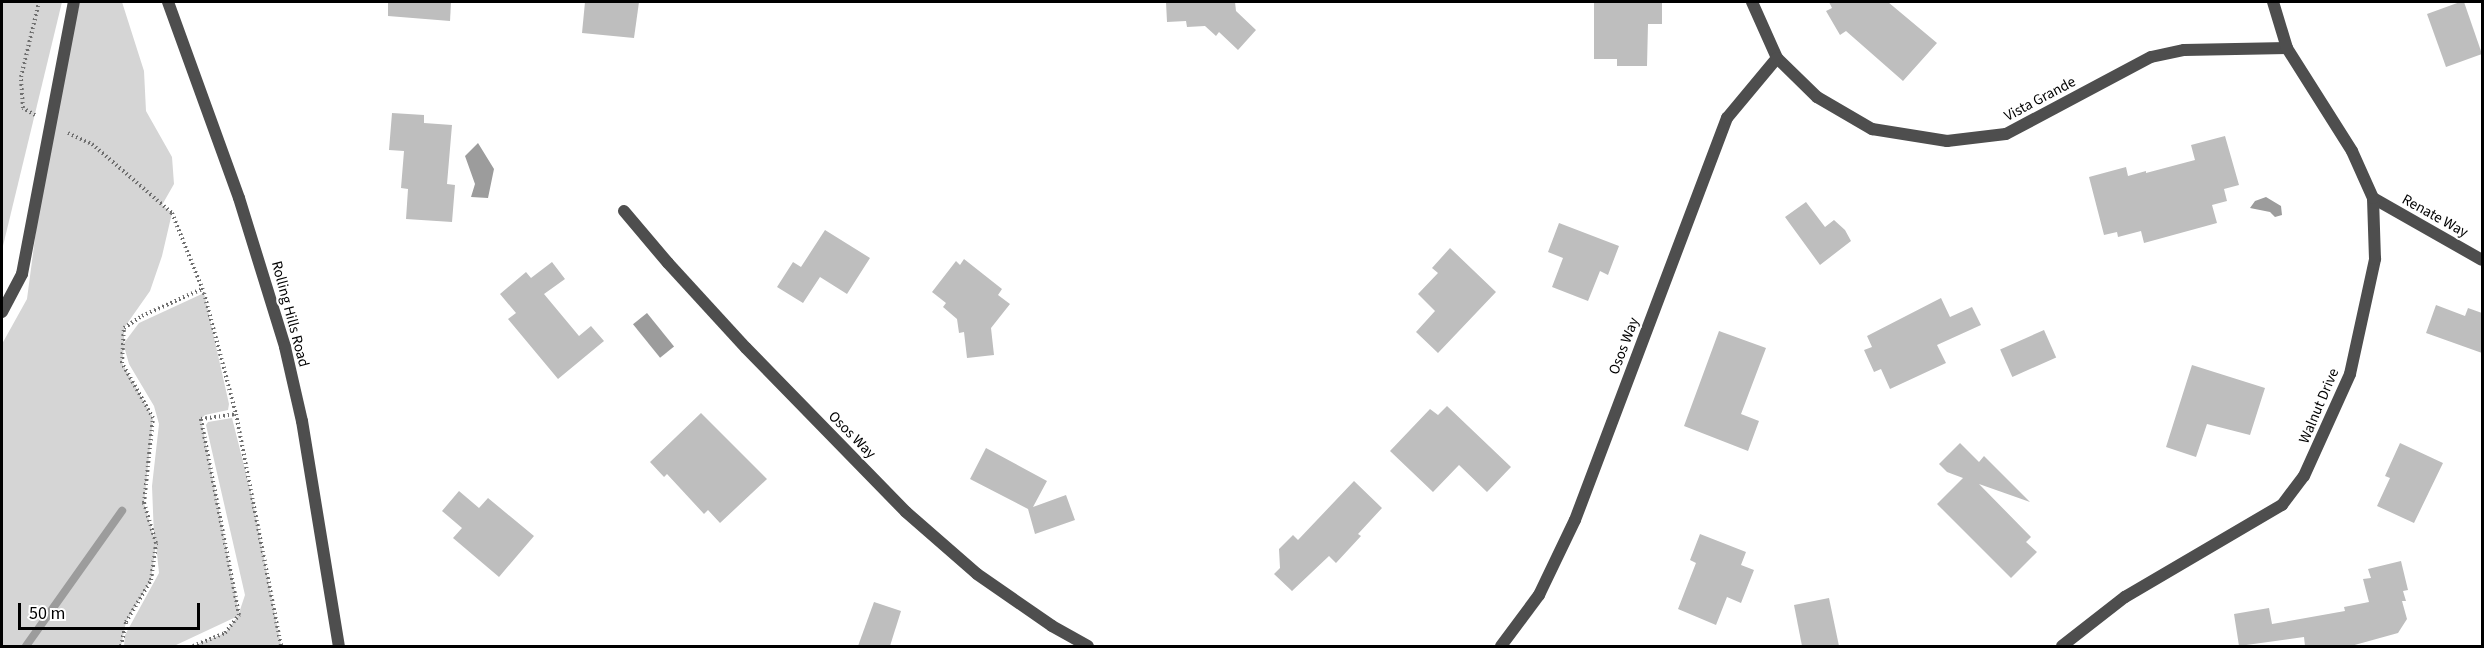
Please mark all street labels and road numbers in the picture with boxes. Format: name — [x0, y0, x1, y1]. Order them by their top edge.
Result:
street label: Vista Grande — [2001, 73, 2079, 125]
street label: Renate Way — [2399, 190, 2471, 242]
street label: Rolling Hills Road — [267, 259, 313, 369]
street label: Osos Way — [1605, 315, 1643, 377]
street label: Walnut Drive — [2295, 366, 2343, 446]
street label: Osos Way — [825, 408, 879, 462]

